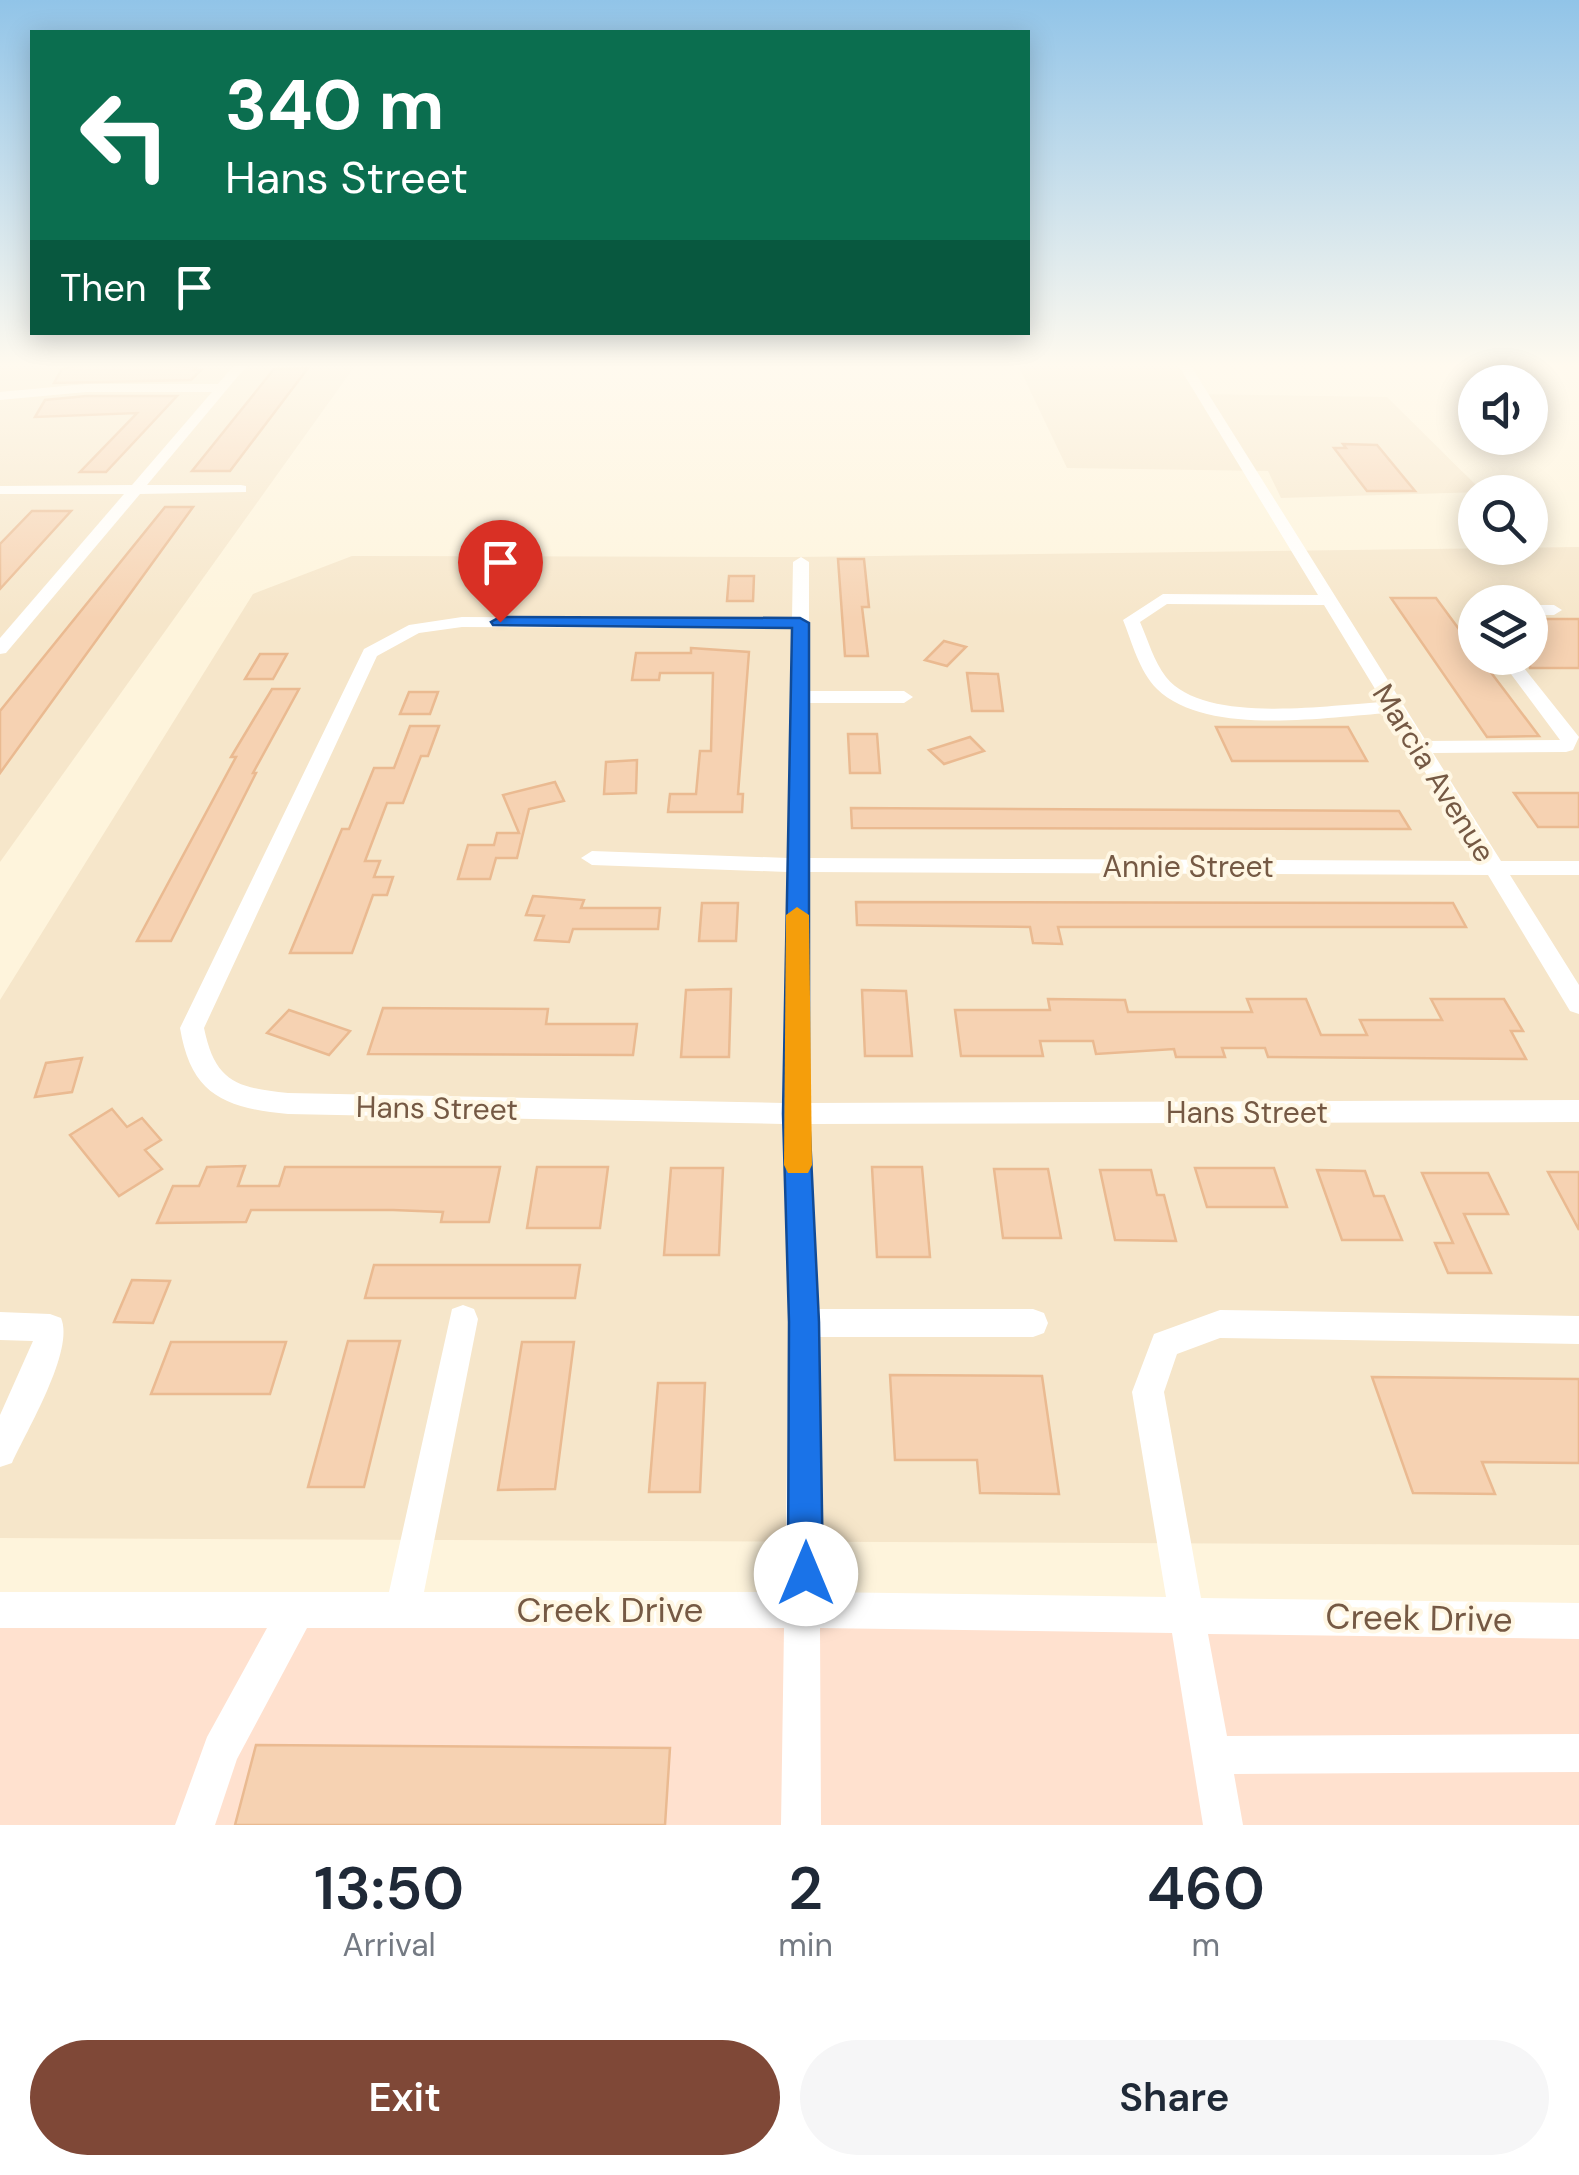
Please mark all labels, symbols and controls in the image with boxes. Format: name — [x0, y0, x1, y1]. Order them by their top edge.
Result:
text: 340 m — [225, 60, 444, 151]
icon: left — [60, 70, 190, 200]
text: Hans Street — [225, 148, 468, 207]
icon: arrive — [167, 260, 222, 315]
text: Then — [60, 263, 147, 313]
map controls — [1458, 365, 1548, 675]
button: sound — [1458, 365, 1548, 455]
button: search — [1458, 475, 1548, 565]
pin — [458, 520, 543, 623]
icon: arrive — [473, 535, 528, 590]
button: layers — [1458, 585, 1548, 675]
street label: Marcia Avenue — [1364, 677, 1504, 869]
street label: Annie Street — [1102, 847, 1274, 886]
street label: Hans Street — [356, 1087, 518, 1129]
street label: Hans Street — [1166, 1093, 1328, 1132]
position arrow — [754, 1522, 858, 1626]
street label: Creek Drive — [517, 1587, 703, 1633]
street label: Creek Drive — [1325, 1593, 1513, 1643]
text: 13:50 — [314, 1849, 464, 1928]
text: 2 — [788, 1849, 823, 1928]
text: 460 — [1147, 1849, 1265, 1928]
text: Arrival — [342, 1924, 436, 1966]
text: min — [778, 1924, 833, 1966]
text: m — [1192, 1924, 1220, 1966]
button: Exit — [30, 2040, 780, 2155]
button: Share — [800, 2040, 1549, 2155]

